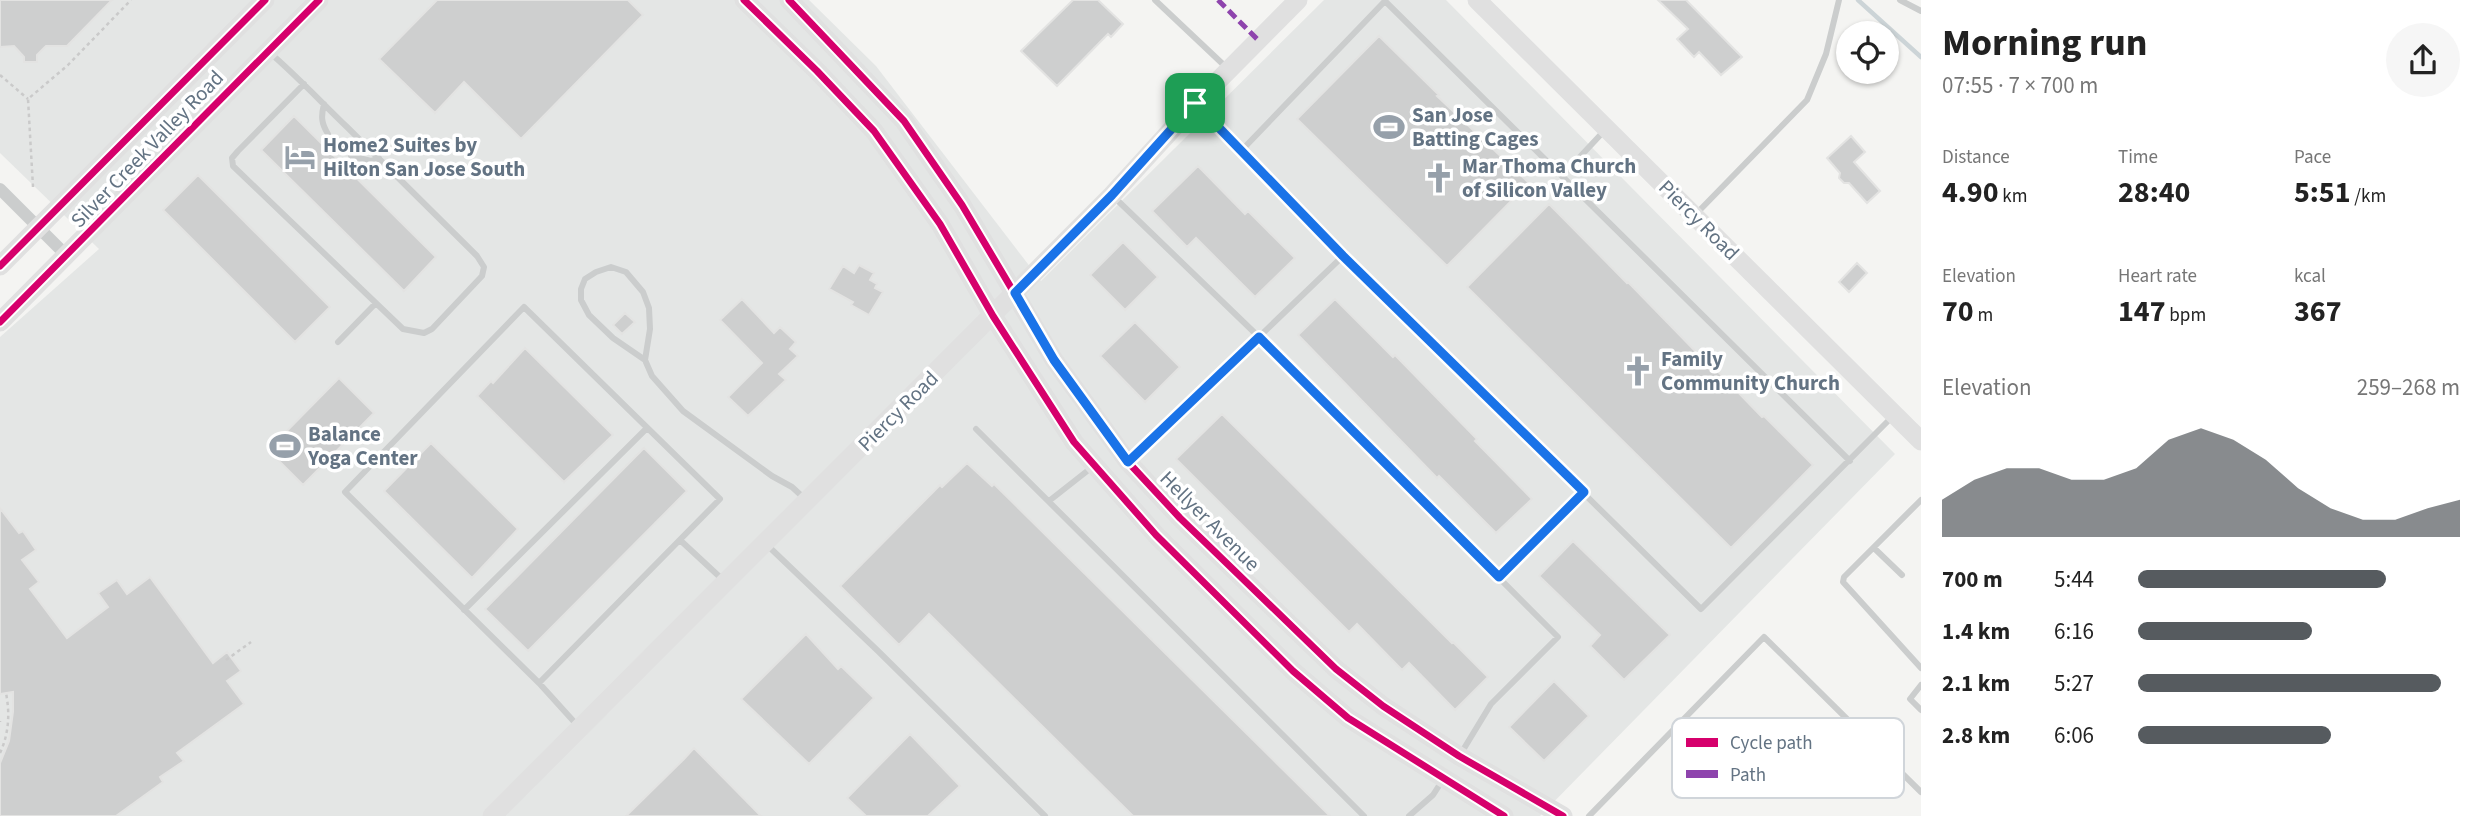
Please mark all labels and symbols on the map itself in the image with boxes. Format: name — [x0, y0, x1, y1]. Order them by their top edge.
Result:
street label: Silver Creek Valley Road — [64, 63, 230, 235]
pin — [1165, 73, 1225, 133]
place label: San Jose Batting Cages — [1412, 100, 1539, 154]
sports icon: San Jose Batting Cages — [1372, 110, 1406, 144]
place label: Home2 Suites by Hilton San Jose South — [323, 130, 525, 184]
hotel icon: Home2 Suites by Hilton San Jose South — [283, 140, 317, 174]
place label: Mar Thoma Church of Silicon Valley — [1462, 151, 1636, 205]
church icon: Mar Thoma Church of Silicon Valley — [1422, 161, 1456, 195]
street label: Piercy Road — [1652, 173, 1746, 267]
place label: Family Community Church — [1661, 344, 1840, 398]
church icon: Family Community Church — [1621, 354, 1655, 388]
street label: Piercy Road — [851, 364, 945, 458]
place label: Balance Yoga Center — [307, 419, 418, 473]
sports icon: Balance Yoga Center — [268, 429, 302, 463]
street label: Hellyer Avenue — [1153, 464, 1267, 578]
legend — [1672, 718, 1904, 798]
text: Cycle path — [1730, 730, 1812, 757]
text: Path — [1730, 762, 1766, 789]

